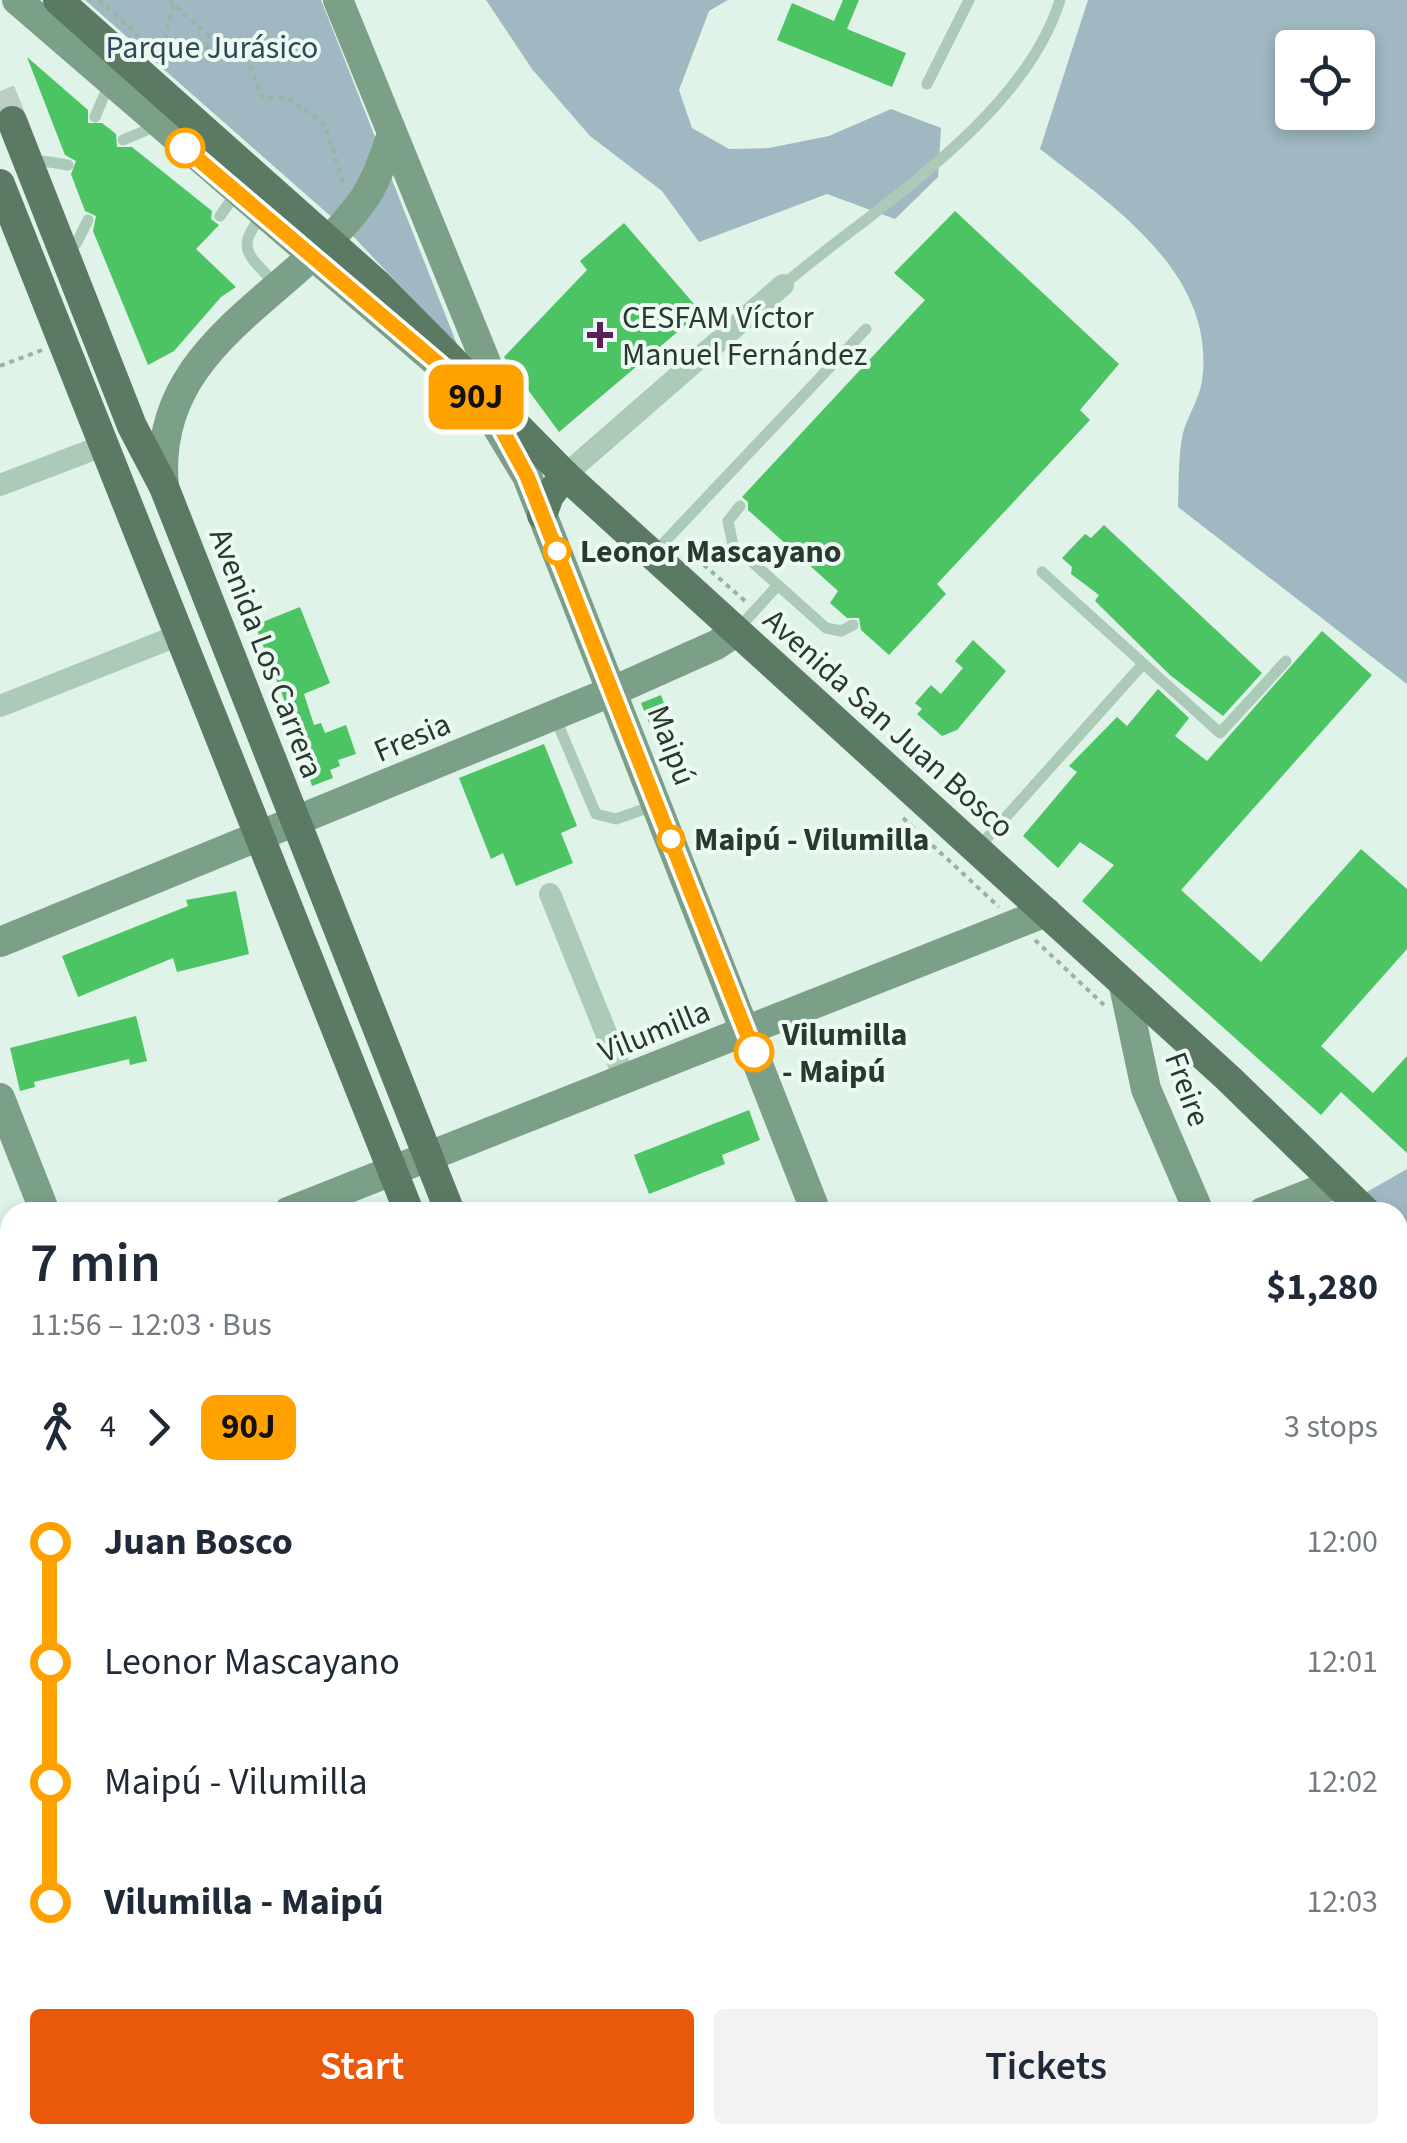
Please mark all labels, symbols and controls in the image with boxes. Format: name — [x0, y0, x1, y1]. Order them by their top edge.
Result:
park label: Parque Jurásico — [106, 25, 318, 71]
map controls — [1275, 30, 1375, 130]
button: locate — [1275, 30, 1375, 130]
unlabelled marker — [166, 129, 204, 167]
place label: CESFAM Víctor Manuel Fernández — [622, 295, 867, 378]
marker: CESFAM Víctor Manuel Fernández — [587, 322, 613, 348]
line badge: 90J — [418, 364, 534, 430]
text: 90J — [449, 372, 503, 422]
street label: Avenida Los Carrera — [197, 522, 335, 785]
place label: Leonor Mascayano — [580, 529, 842, 575]
marker: Leonor Mascayano — [544, 538, 570, 564]
street label: Avenida San Juan Bosco — [752, 598, 1024, 849]
street label: Maipú — [635, 699, 707, 792]
street label: Fresia — [367, 701, 458, 775]
place label: Maipú - Vilumilla — [694, 817, 929, 863]
marker: Maipú - Vilumilla — [658, 826, 684, 852]
street label: Vilumilla — [592, 989, 717, 1075]
place label: Vilumilla - Maipú — [781, 1012, 907, 1095]
marker: Vilumilla - Maipú — [735, 1033, 773, 1071]
street label: Freire — [1152, 1046, 1222, 1133]
text: 7 min — [30, 1225, 161, 1303]
text: $1,280 — [1266, 1260, 1378, 1314]
text: 11:56 – 12:03 · Bus — [30, 1302, 272, 1348]
icon: walk — [30, 1400, 85, 1455]
icon: forward — [131, 1400, 186, 1455]
text: 90J — [221, 1402, 276, 1452]
text: 4 — [100, 1404, 116, 1450]
text: 3 stops — [1284, 1404, 1378, 1450]
text: Juan Bosco — [104, 1515, 293, 1569]
text: 12:00 — [1306, 1519, 1378, 1565]
text: Leonor Mascayano — [104, 1635, 400, 1689]
text: 12:01 — [1306, 1639, 1378, 1685]
text: Maipú - Vilumilla — [104, 1755, 368, 1809]
text: 12:02 — [1306, 1759, 1378, 1805]
text: Vilumilla - Maipú — [104, 1875, 384, 1929]
text: 12:03 — [1306, 1879, 1378, 1925]
button: Start — [30, 2009, 694, 2124]
button: Tickets — [714, 2009, 1378, 2124]

